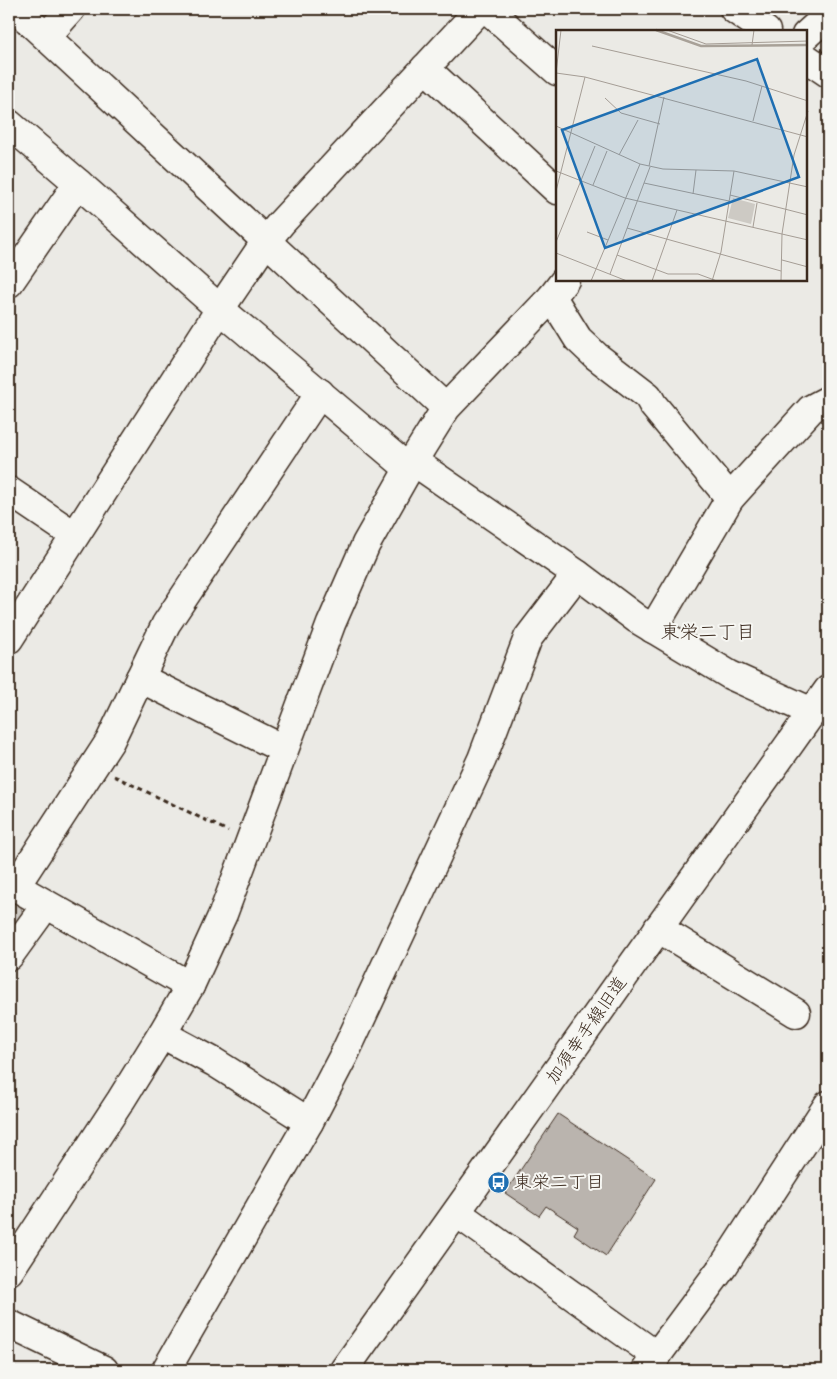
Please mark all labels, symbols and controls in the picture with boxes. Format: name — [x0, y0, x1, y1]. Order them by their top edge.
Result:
inset map — [556, 30, 807, 281]
district label: 東栄二丁目 — [660, 619, 756, 643]
street label: 加須幸手線旧道 — [540, 972, 631, 1088]
bus stop icon: 東栄二丁目 — [486, 1170, 510, 1194]
place label: 東栄二丁目 — [514, 1170, 604, 1193]

